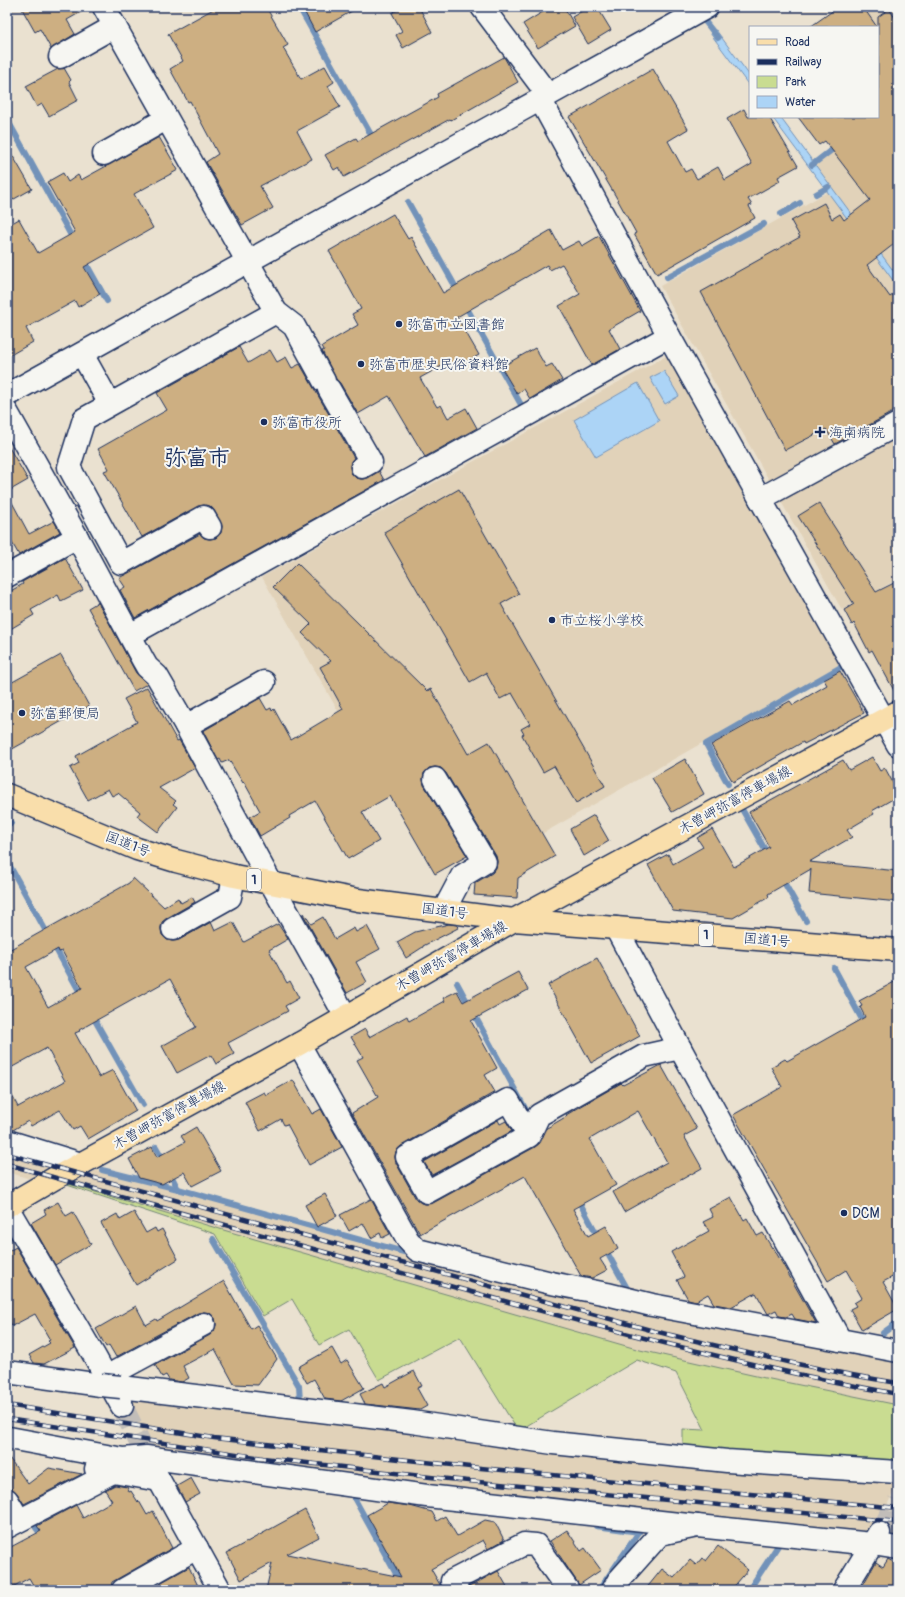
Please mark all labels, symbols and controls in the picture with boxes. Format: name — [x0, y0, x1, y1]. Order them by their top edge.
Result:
legend — [749, 26, 879, 118]
text: Road — [785, 35, 810, 50]
text: Railway — [785, 55, 821, 70]
text: Park — [785, 75, 806, 90]
text: Water — [785, 95, 816, 110]
place label: 弥富市立図書館 — [407, 316, 505, 333]
marker: 弥富市立図書館 — [394, 319, 404, 329]
place label: 弥富市歴史民俗資料館 — [369, 356, 509, 373]
marker: 弥富市歴史民俗資料館 — [356, 359, 366, 369]
place label: 弥富市役所 — [272, 414, 342, 431]
marker: 弥富市役所 — [259, 417, 269, 427]
place label: 海南病院 — [829, 424, 885, 441]
marker: 海南病院 — [814, 426, 826, 438]
district label: 弥富市 — [164, 444, 230, 472]
place label: 市立桜小学校 — [560, 612, 644, 629]
marker: 市立桜小学校 — [547, 615, 557, 625]
place label: 弥富郵便局 — [30, 705, 100, 722]
marker: 弥富郵便局 — [17, 708, 27, 718]
street label: 木曽岬弥富停車場線 — [676, 762, 794, 838]
street label: 国道1号 — [103, 828, 153, 860]
road number: 1 — [247, 869, 261, 891]
street label: 国道1号 — [420, 900, 470, 922]
street label: 木曽岬弥富停車場線 — [392, 917, 510, 995]
road number: 1 — [699, 924, 713, 946]
street label: 国道1号 — [743, 929, 791, 951]
street label: 木曽岬弥富停車場線 — [110, 1077, 228, 1153]
place label: DCM — [852, 1205, 880, 1222]
marker: DCM — [839, 1208, 849, 1218]

